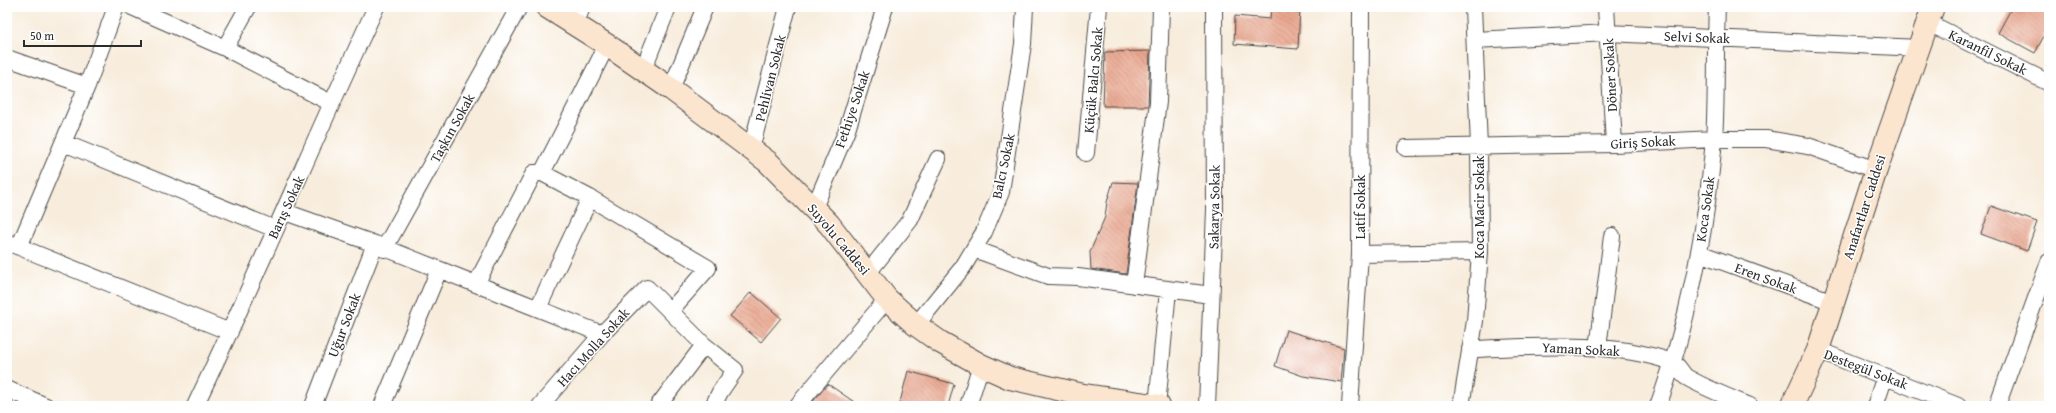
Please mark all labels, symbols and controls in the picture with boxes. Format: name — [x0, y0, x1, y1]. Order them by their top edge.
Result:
scale bar — [24, 22, 141, 48]
street label: Karanfil Sokak — [1945, 24, 2032, 80]
street label: Küçük Balcı Sokak — [1078, 25, 1108, 134]
street label: Selvi Sokak — [1664, 26, 1731, 48]
text: 50 m — [30, 27, 54, 44]
street label: Pehlivan Sokak — [750, 32, 791, 124]
street label: Döner Sokak — [1598, 37, 1622, 112]
street label: Fethiye Sokak — [829, 67, 875, 150]
street label: Taşkın Sokak — [425, 89, 480, 166]
street label: Giriş Sokak — [1610, 130, 1677, 154]
street label: Balcı Sokak — [986, 131, 1020, 201]
street label: Anafartlar Caddesi — [1838, 152, 1890, 262]
street label: Koca Macir Sokak — [1469, 154, 1489, 259]
street label: Sakarya Sokak — [1203, 164, 1225, 249]
street label: Barış Sokak — [263, 171, 310, 242]
street label: Latif Sokak — [1350, 174, 1370, 239]
street label: Koca Sokak — [1690, 174, 1720, 243]
street label: Suyolu Caddesi — [803, 199, 875, 279]
street label: Eren Sokak — [1732, 257, 1801, 299]
street label: Uğur Sokak — [323, 289, 366, 360]
street label: Hacı Molla Sokak — [552, 302, 635, 391]
street label: Yaman Sokak — [1542, 337, 1621, 361]
street label: Destegül Sokak — [1821, 344, 1912, 395]

